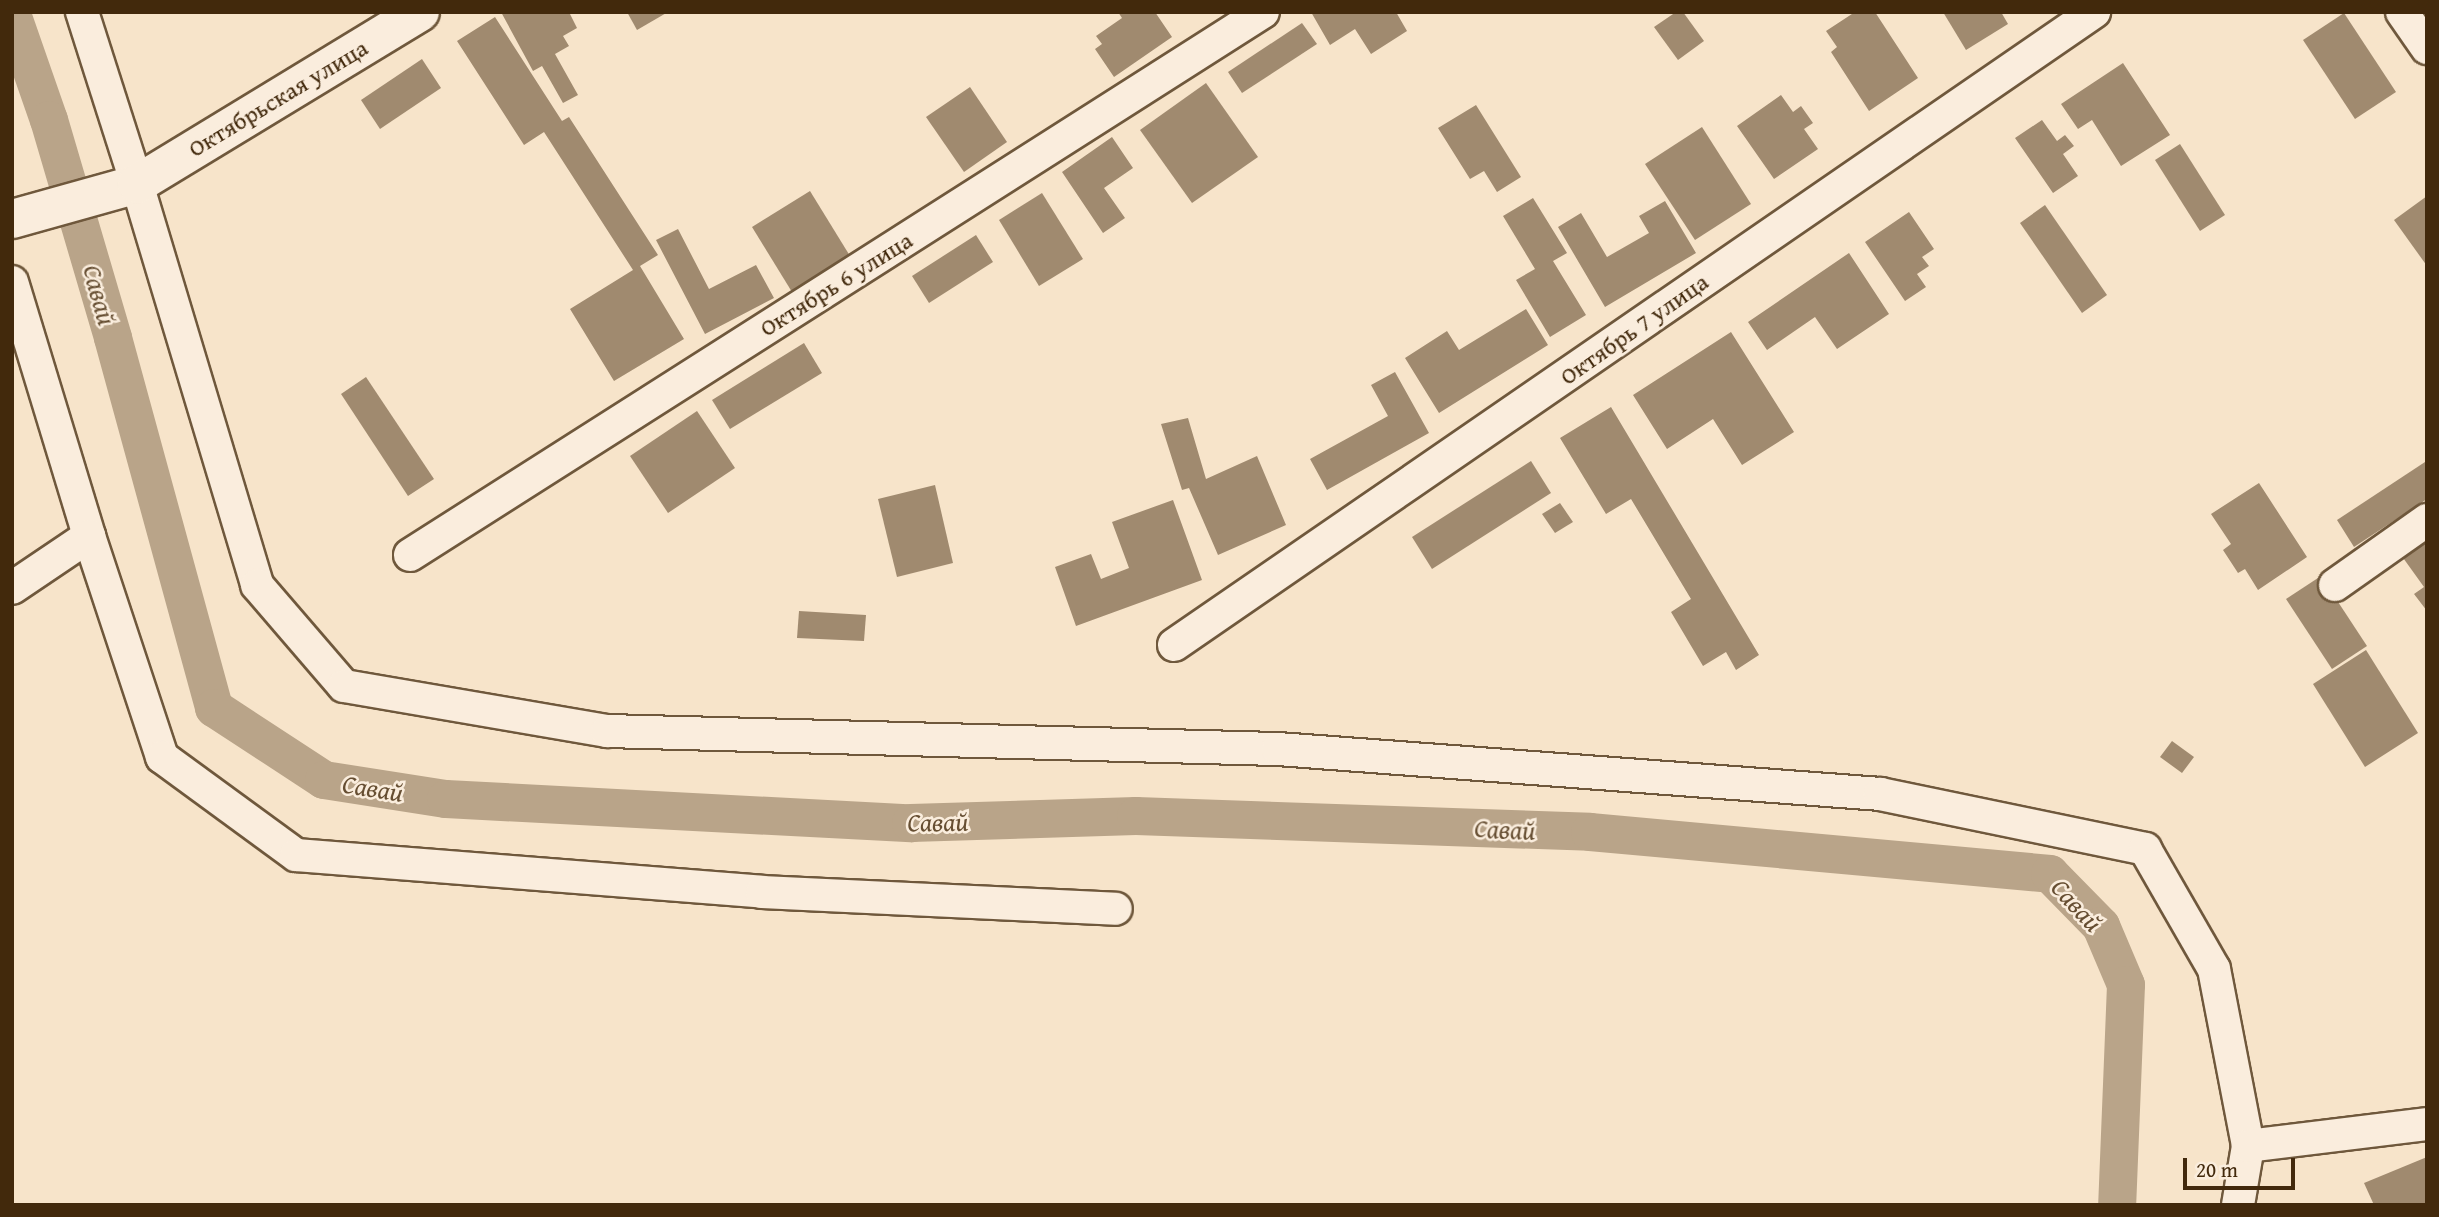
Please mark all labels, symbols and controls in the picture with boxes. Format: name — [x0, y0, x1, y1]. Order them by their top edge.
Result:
street label: Октябрьская улица — [183, 33, 373, 163]
street label: Октябрь 6 улица — [754, 226, 918, 342]
water label: Савай — [77, 261, 123, 329]
street label: Октябрь 7 улица — [1554, 267, 1714, 391]
water label: Савай — [340, 768, 406, 808]
water label: Савай — [907, 806, 969, 838]
water label: Савай — [1474, 812, 1536, 846]
water label: Савай — [2045, 872, 2109, 938]
scale bar — [2187, 1144, 2299, 1188]
text: 20 m — [2196, 1154, 2238, 1185]

